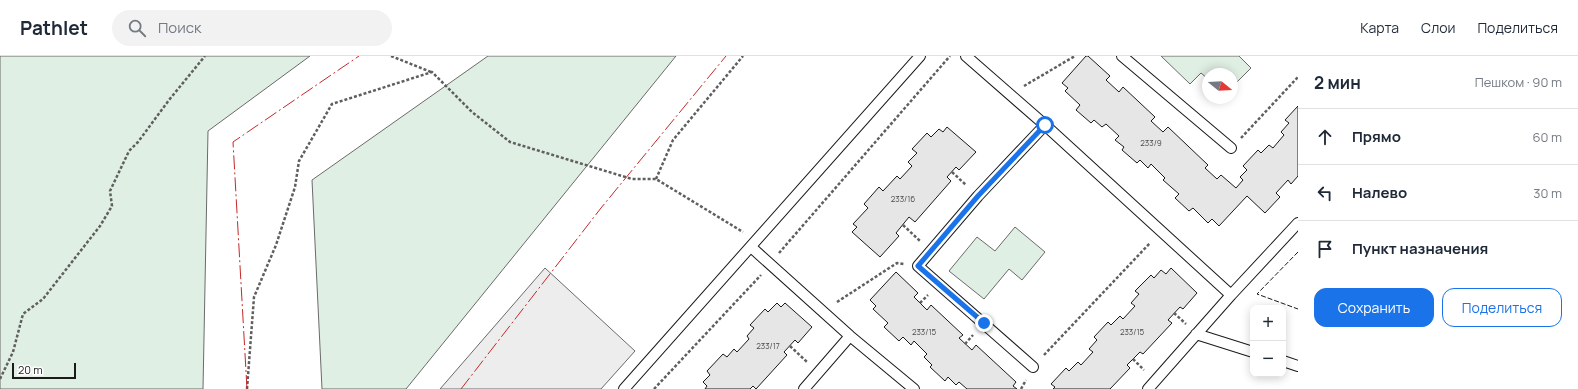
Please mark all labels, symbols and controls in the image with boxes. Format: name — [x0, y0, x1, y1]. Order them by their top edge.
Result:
search box — [112, 10, 392, 46]
text: Pathlet — [20, 15, 88, 41]
icon: search — [126, 17, 148, 39]
text: Поиск — [158, 17, 201, 38]
text: Карта — [1360, 18, 1399, 37]
text: Слои — [1421, 18, 1455, 37]
text: Поделиться — [1477, 18, 1558, 37]
north arrow — [1202, 68, 1238, 104]
text: 2 мин — [1314, 71, 1361, 94]
text: Пешком · 90 m — [1475, 73, 1562, 91]
route start — [1036, 116, 1054, 134]
icon: ahead — [1314, 126, 1336, 148]
text: Прямо — [1352, 126, 1401, 147]
text: 60 m — [1532, 128, 1562, 146]
house number: 233/9 — [1140, 137, 1162, 148]
icon: left — [1314, 182, 1336, 204]
text: Налево — [1352, 182, 1407, 203]
text: 30 m — [1533, 184, 1562, 202]
house number: 233/16 — [891, 193, 915, 204]
icon: arrive — [1314, 238, 1336, 260]
text: Пункт назначения — [1352, 238, 1488, 259]
button: Сохранить — [1314, 288, 1434, 327]
button: Поделиться — [1442, 288, 1562, 327]
map controls — [1250, 305, 1286, 377]
button: + — [1250, 305, 1286, 341]
route end — [975, 314, 993, 332]
house number: 233/15 — [912, 326, 937, 337]
house number: 233/15 — [1120, 326, 1145, 337]
house number: 233/17 — [756, 340, 780, 351]
button: − — [1250, 341, 1286, 377]
scale bar — [12, 361, 76, 380]
text: 20 m — [18, 362, 43, 377]

